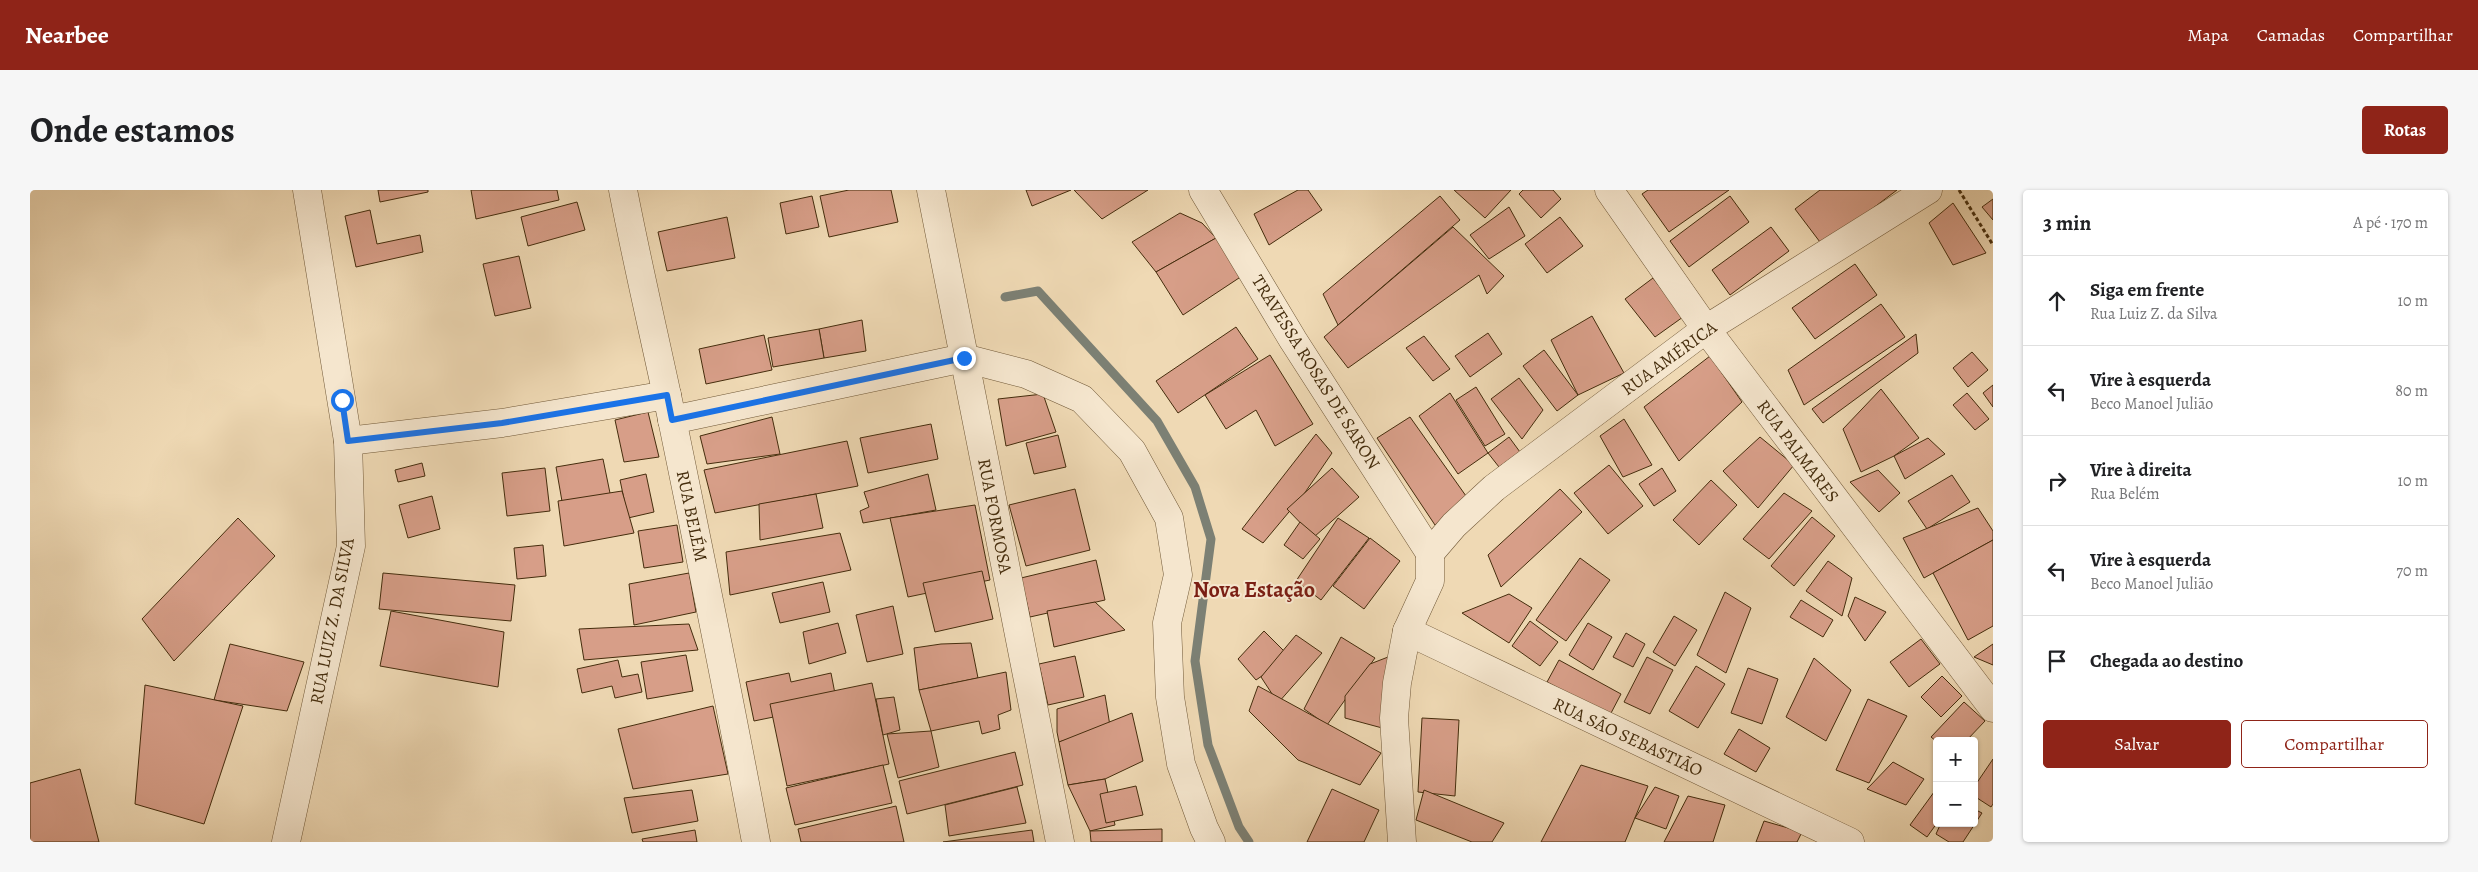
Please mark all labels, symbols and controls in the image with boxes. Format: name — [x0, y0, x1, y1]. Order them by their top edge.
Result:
text: Nearbee — [25, 19, 109, 51]
text: Mapa — [2187, 23, 2229, 47]
text: Camadas — [2257, 23, 2325, 47]
text: Compartilhar — [2353, 23, 2453, 47]
text: Onde estamos — [30, 106, 235, 154]
button: Rotas — [2362, 106, 2448, 154]
text: 3 min — [2043, 209, 2091, 237]
text: A pé · 170 m — [2353, 212, 2428, 234]
street label: TRAVESSA ROSAS DE SARON — [1246, 270, 1386, 474]
text: Siga em frente — [2090, 277, 2204, 303]
icon: ahead — [2043, 287, 2071, 315]
text: 10 m — [2398, 290, 2428, 312]
text: Rua Luiz Z. da Silva — [2090, 303, 2217, 325]
street label: RUA AMÉRICA — [1616, 315, 1722, 401]
route end — [953, 347, 976, 370]
text: Vire à esquerda — [2090, 367, 2211, 393]
icon: left — [2043, 377, 2071, 405]
text: 80 m — [2395, 380, 2428, 402]
route start — [331, 389, 354, 412]
text: Beco Manoel Julião — [2090, 393, 2213, 415]
street label: RUA PALMARES — [1751, 395, 1845, 507]
street label: RUA FORMOSA — [972, 456, 1018, 576]
text: Vire à direita — [2090, 457, 2192, 483]
icon: right — [2043, 467, 2071, 495]
street label: RUA BELÉM — [671, 468, 713, 564]
text: 10 m — [2398, 470, 2428, 492]
text: Rua Belém — [2090, 483, 2160, 505]
street label: RUA LUIZ Z. DA SILVA — [304, 535, 360, 706]
text: Vire à esquerda — [2090, 547, 2211, 573]
icon: left — [2043, 557, 2071, 585]
text: 70 m — [2396, 560, 2428, 582]
text: Beco Manoel Julião — [2090, 573, 2213, 595]
district label: Nova Estação — [1193, 575, 1315, 605]
icon: arrive — [2043, 647, 2071, 675]
text: Chegada ao destino — [2090, 648, 2243, 674]
street label: RUA SÃO SEBASTIÃO — [1549, 692, 1707, 782]
button: Salvar — [2043, 720, 2231, 768]
button: Compartilhar — [2241, 720, 2428, 768]
map controls — [1933, 737, 1978, 827]
button: + — [1933, 737, 1978, 782]
button: − — [1933, 782, 1978, 827]

